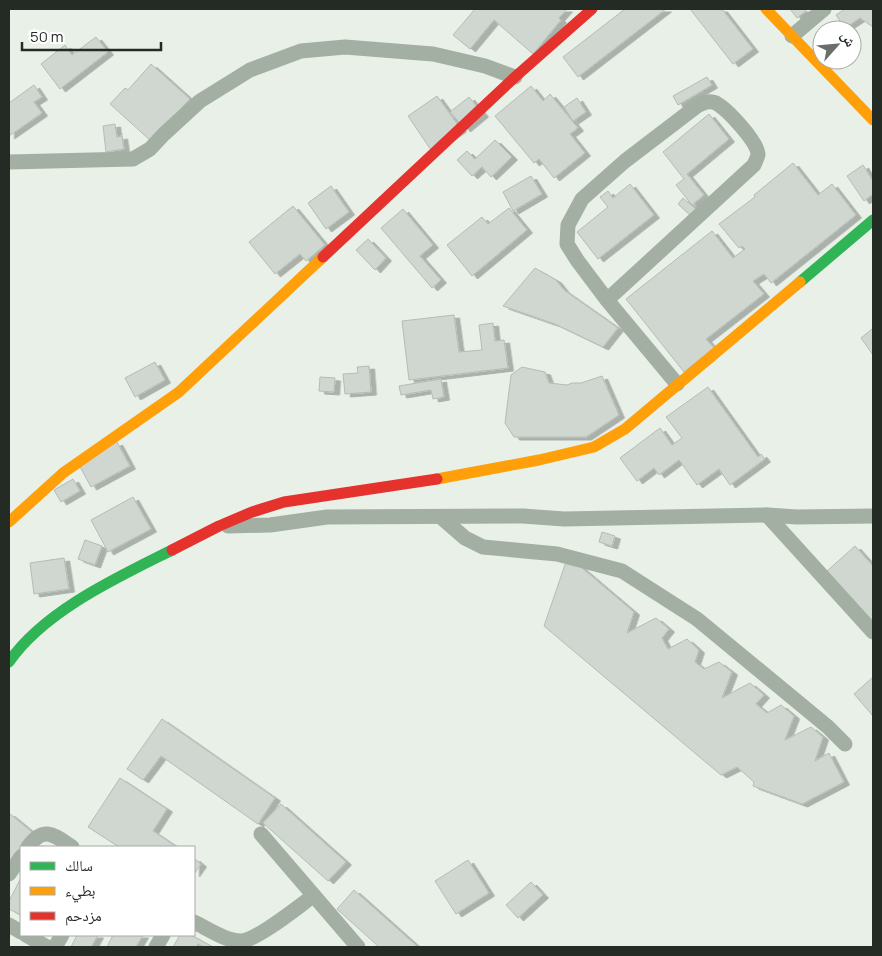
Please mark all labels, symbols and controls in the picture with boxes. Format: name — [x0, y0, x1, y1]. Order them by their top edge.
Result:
scale bar — [22, 20, 161, 52]
north arrow — [812, 20, 862, 70]
text: 50 m — [30, 26, 64, 47]
text: ش — [837, 28, 861, 50]
legend — [20, 846, 195, 936]
text: سالك — [65, 855, 93, 876]
text: بطيء — [65, 880, 95, 903]
text: مزدحم — [65, 905, 102, 926]

